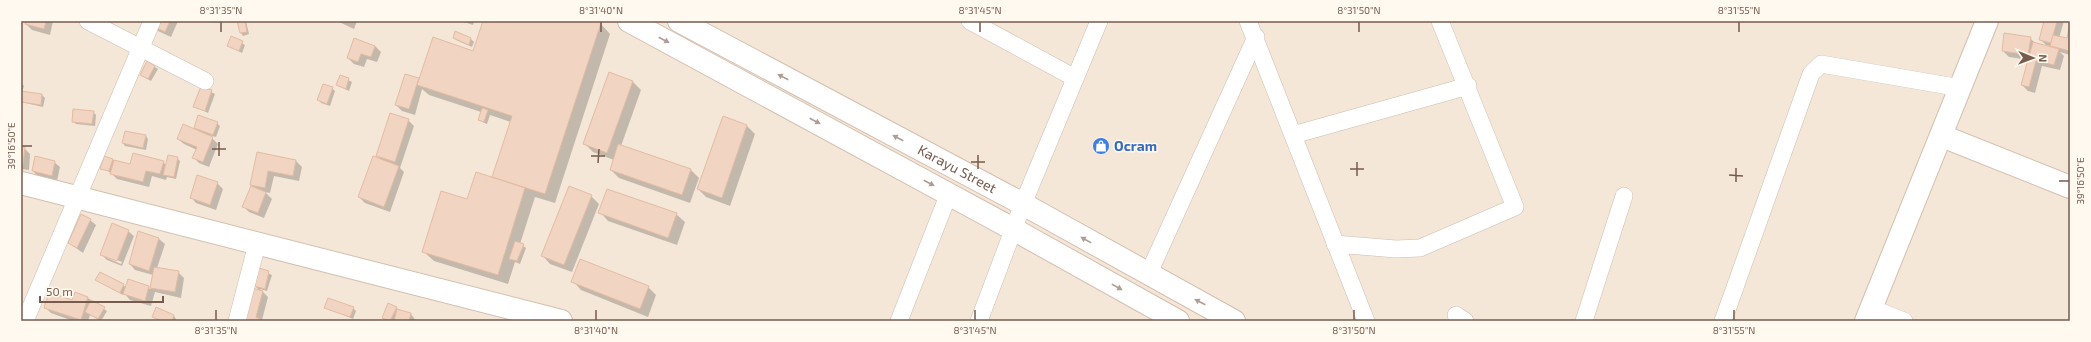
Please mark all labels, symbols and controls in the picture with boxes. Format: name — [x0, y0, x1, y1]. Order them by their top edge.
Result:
text: 8°31'35"N — [200, 4, 242, 16]
text: 8°31'40"N — [579, 4, 623, 16]
text: 8°31'45"N — [958, 4, 1002, 16]
text: 8°31'50"N — [1337, 4, 1381, 16]
text: 8°31'55"N — [1718, 4, 1760, 16]
one-way arrow — [658, 36, 669, 43]
north arrow — [2013, 38, 2053, 78]
text: N — [2037, 54, 2050, 62]
one-way arrow — [777, 74, 789, 80]
one-way arrow — [809, 118, 821, 125]
text: 39°16'50"E — [5, 122, 17, 170]
one-way arrow — [892, 135, 904, 141]
shop icon: Ocram — [1091, 136, 1111, 156]
place label: Ocram — [1114, 137, 1157, 154]
street label: Karayu Street — [915, 141, 1000, 196]
text: 39°16'50"E — [2074, 157, 2086, 205]
one-way arrow — [923, 180, 935, 186]
one-way arrow — [1080, 236, 1092, 243]
scale bar — [40, 278, 163, 304]
one-way arrow — [1111, 283, 1122, 290]
text: 50 m — [46, 284, 73, 298]
one-way arrow — [1194, 299, 1206, 306]
text: 8°31'35"N — [195, 324, 237, 336]
text: 8°31'40"N — [574, 324, 618, 336]
text: 8°31'45"N — [953, 324, 997, 336]
text: 8°31'50"N — [1332, 324, 1376, 336]
text: 8°31'55"N — [1713, 324, 1755, 336]

